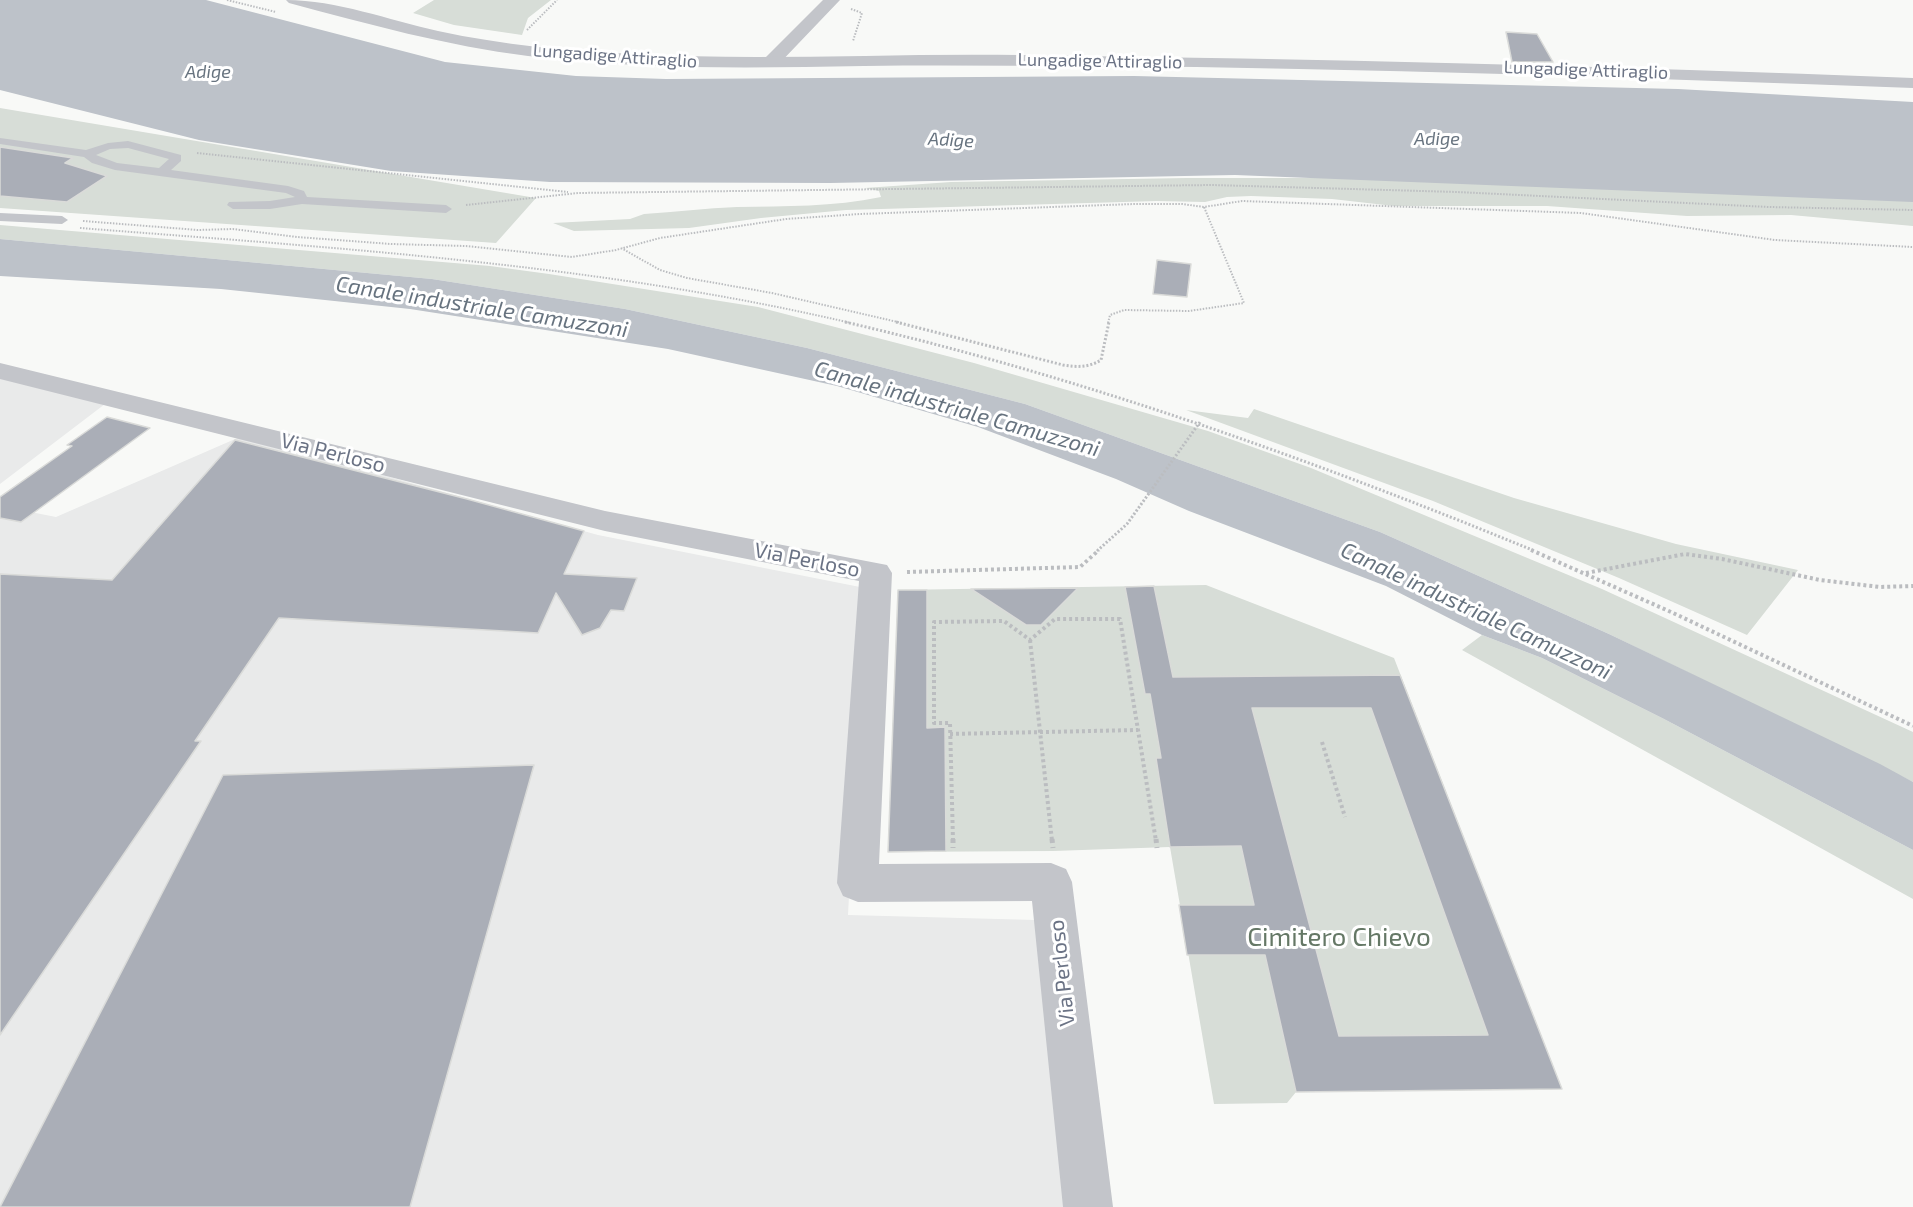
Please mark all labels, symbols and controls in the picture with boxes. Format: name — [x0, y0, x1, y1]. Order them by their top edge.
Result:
street label: Lungadige Attiraglio — [532, 39, 698, 73]
street label: Lungadige Attiraglio — [1018, 49, 1182, 73]
street label: Lungadige Attiraglio — [1503, 56, 1669, 84]
water label: Adige — [185, 61, 231, 83]
water label: Adige — [928, 128, 974, 152]
water label: Adige — [1414, 128, 1460, 150]
water label: Canale industriale Camuzzoni — [334, 271, 630, 343]
water label: Canale industriale Camuzzoni — [811, 356, 1103, 462]
street label: Via Perloso — [278, 428, 388, 478]
street label: Via Perloso — [752, 537, 862, 583]
water label: Canale industriale Camuzzoni — [1337, 537, 1615, 685]
street label: Via Perloso — [1044, 919, 1080, 1027]
park label: Cimitero Chievo — [1247, 921, 1431, 953]

